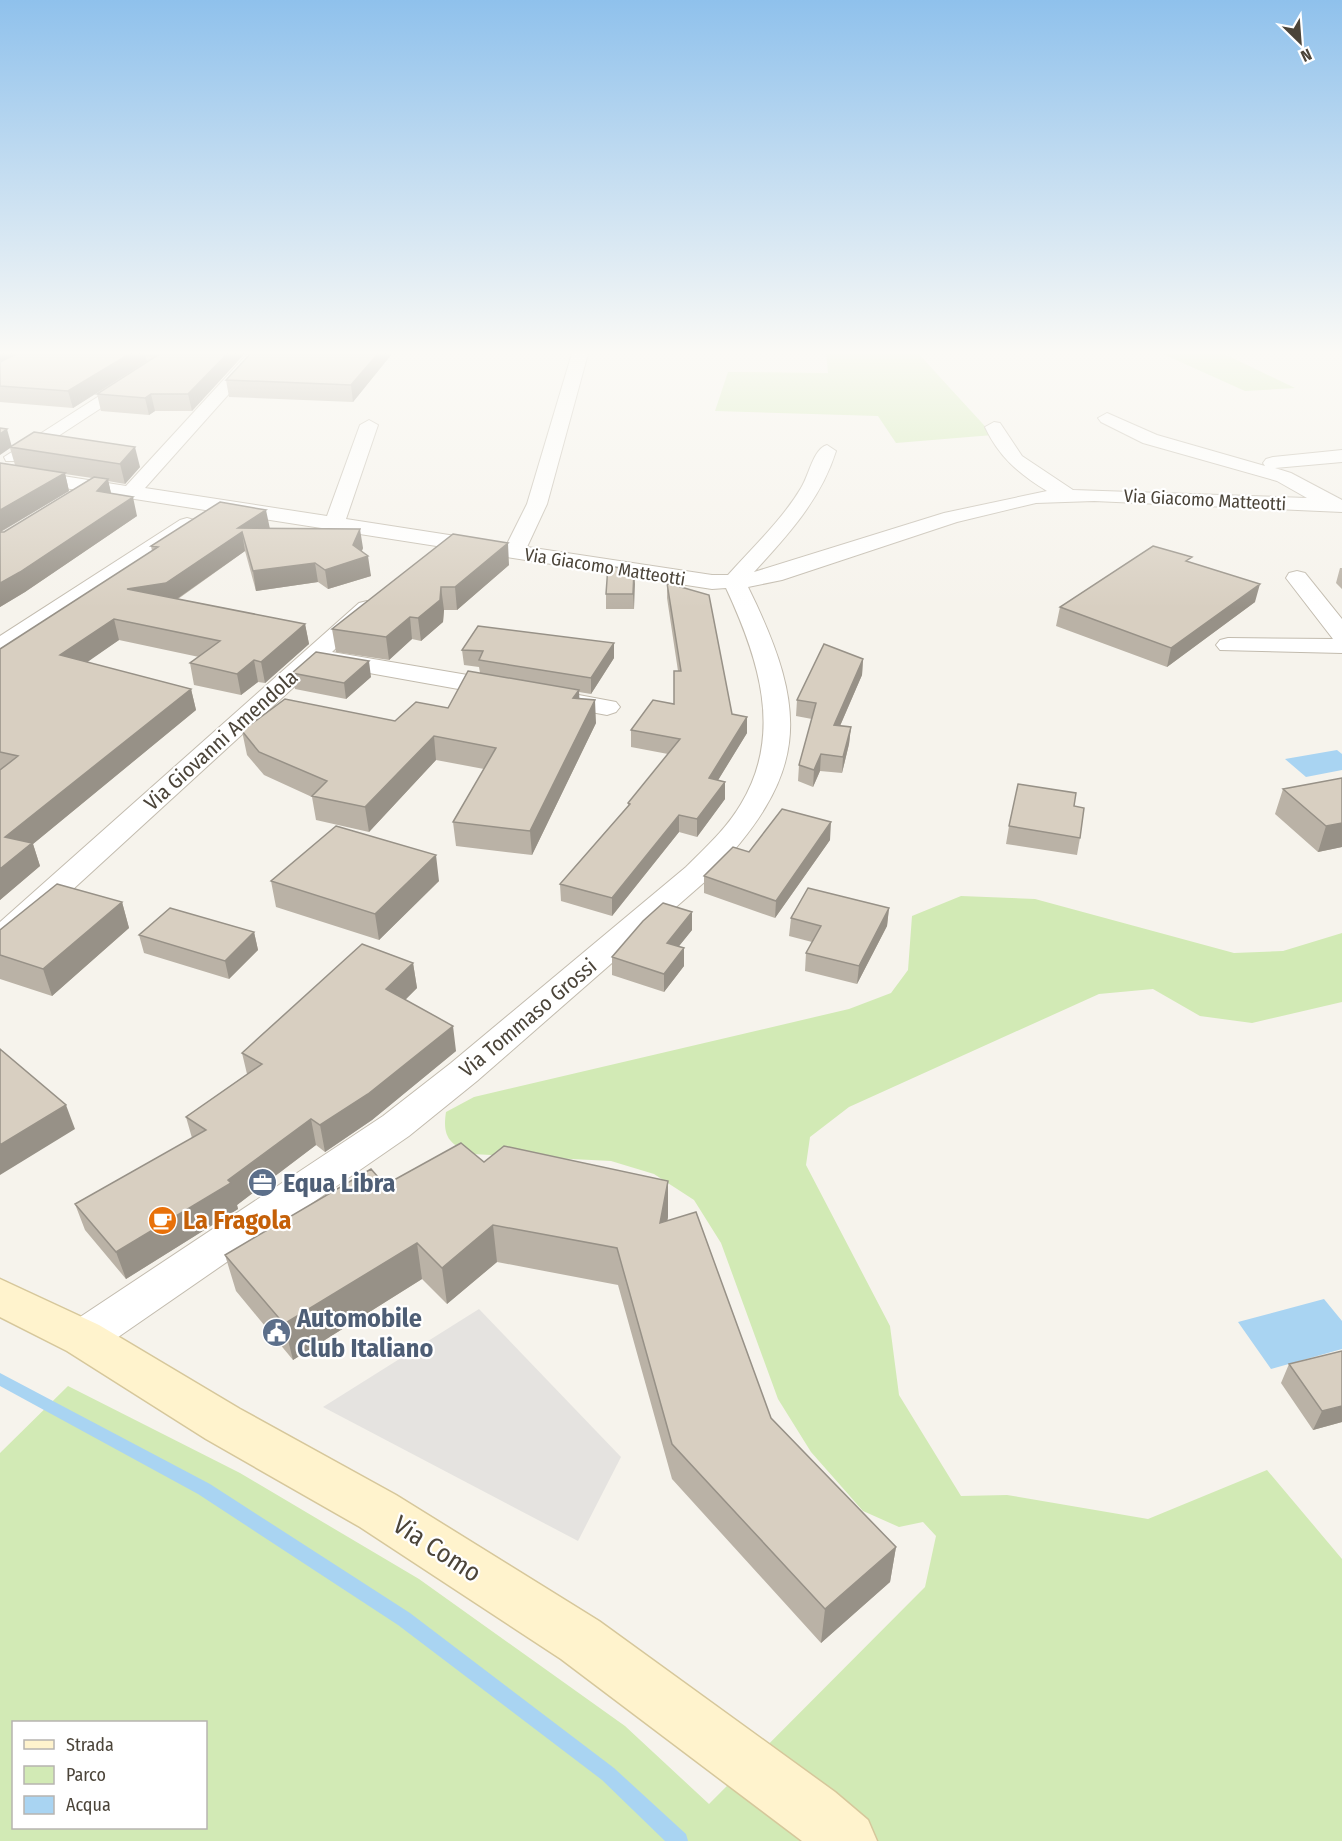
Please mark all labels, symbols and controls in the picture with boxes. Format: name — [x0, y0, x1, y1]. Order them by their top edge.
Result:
north arrow — [1270, 12, 1330, 72]
text: N — [1298, 45, 1314, 66]
street label: Via Giacomo Matteotti — [1123, 485, 1287, 515]
street label: Via Giacomo Matteotti — [523, 543, 687, 591]
street label: Via Giovanni Amendola — [139, 664, 303, 816]
street label: Via Tommaso Grossi — [454, 953, 602, 1083]
office icon: Equa Libra — [246, 1167, 278, 1199]
place label: Equa Libra — [283, 1168, 396, 1199]
cafe icon: La Fragola — [146, 1204, 178, 1236]
place label: La Fragola — [183, 1205, 291, 1236]
place label: Automobile Club Italiano — [296, 1303, 433, 1364]
public building icon: Automobile Club Italiano — [260, 1317, 292, 1349]
street label: Via Como — [387, 1509, 487, 1589]
legend — [12, 1721, 207, 1829]
text: Strada — [66, 1734, 114, 1756]
text: Parco — [66, 1764, 106, 1786]
text: Acqua — [66, 1794, 111, 1816]

